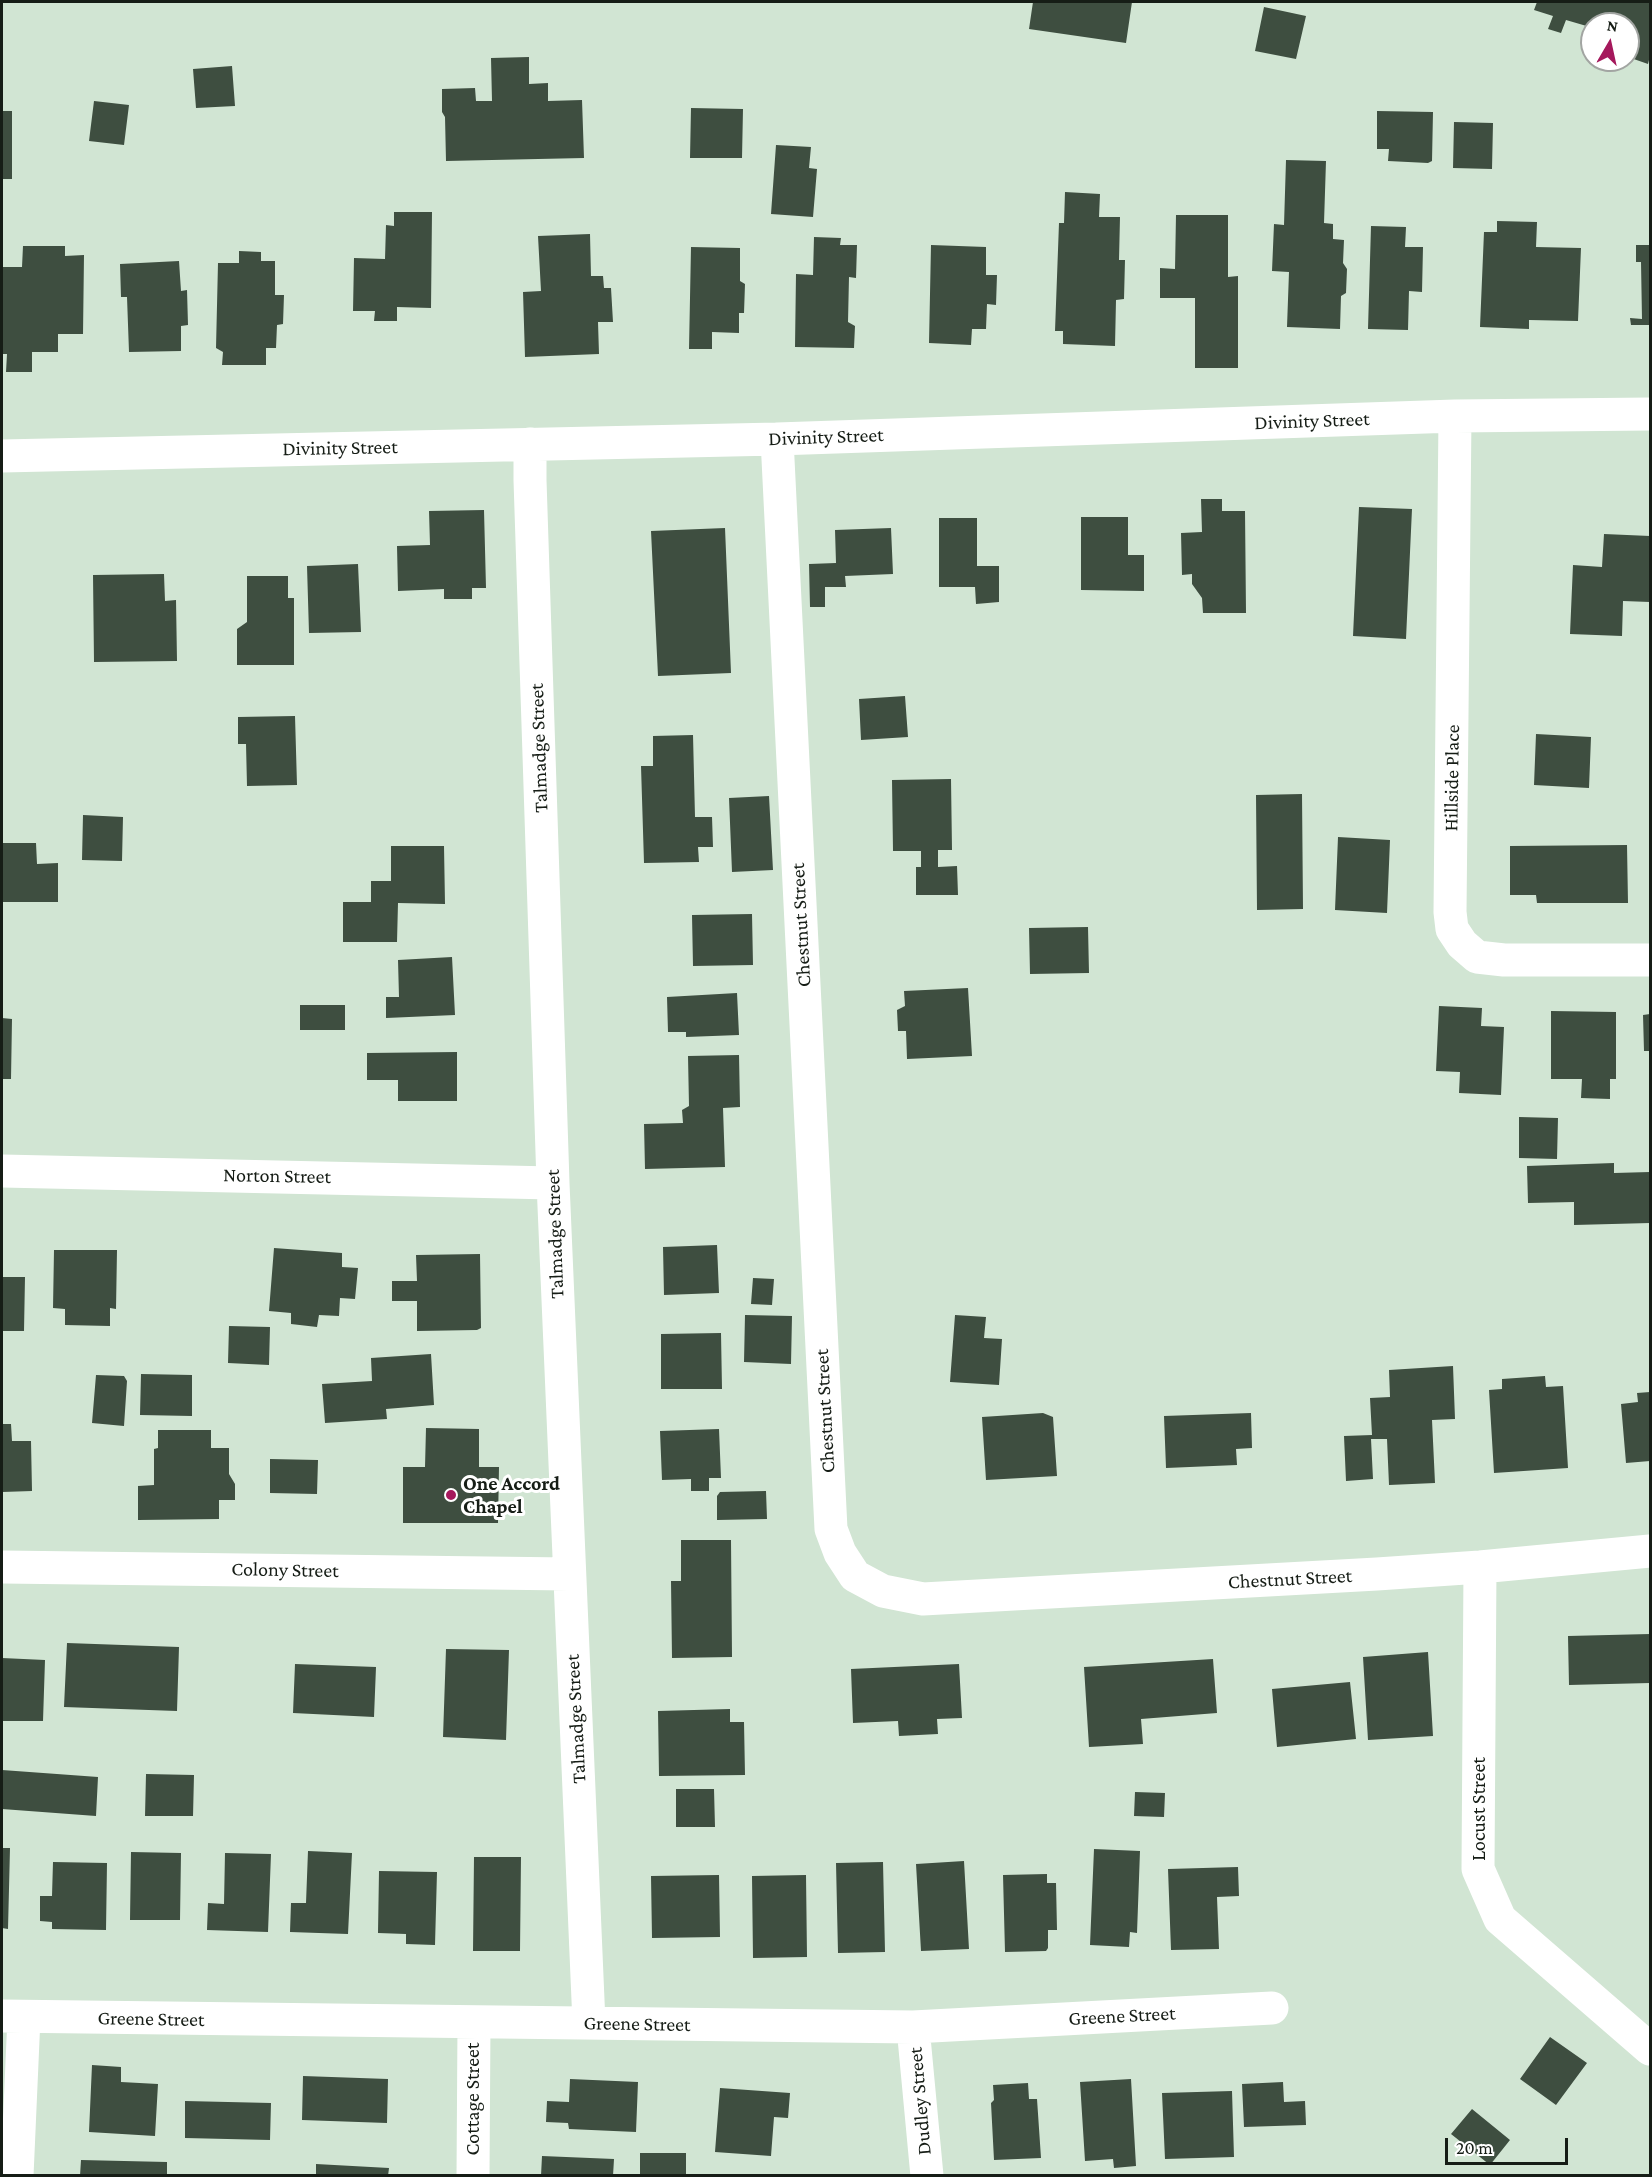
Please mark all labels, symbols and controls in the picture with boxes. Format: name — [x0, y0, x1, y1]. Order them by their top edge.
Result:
north arrow — [1580, 12, 1640, 72]
text: N — [1606, 16, 1619, 35]
street label: Divinity Street — [1254, 407, 1370, 435]
street label: Divinity Street — [768, 423, 884, 451]
street label: Divinity Street — [282, 435, 398, 461]
street label: Talmadge Street — [525, 683, 553, 813]
street label: Hillside Place — [1439, 725, 1465, 831]
street label: Chestnut Street — [786, 862, 816, 988]
street label: Norton Street — [223, 1163, 331, 1189]
street label: Talmadge Street — [541, 1169, 569, 1299]
street label: Chestnut Street — [810, 1348, 840, 1474]
place label: One Accord Chapel — [463, 1472, 560, 1519]
marker: One Accord Chapel — [444, 1488, 458, 1502]
street label: Colony Street — [231, 1557, 339, 1583]
street label: Chestnut Street — [1227, 1564, 1353, 1594]
street label: Talmadge Street — [561, 1654, 591, 1784]
street label: Locust Street — [1467, 1757, 1491, 1861]
street label: Greene Street — [1068, 2001, 1176, 2031]
street label: Greene Street — [97, 2006, 205, 2032]
street label: Greene Street — [583, 2011, 691, 2037]
street label: Cottage Street — [461, 2043, 485, 2155]
street label: Dudley Street — [903, 2046, 937, 2156]
scale bar — [1448, 2126, 1571, 2164]
text: 20 m — [1456, 2138, 1493, 2158]

